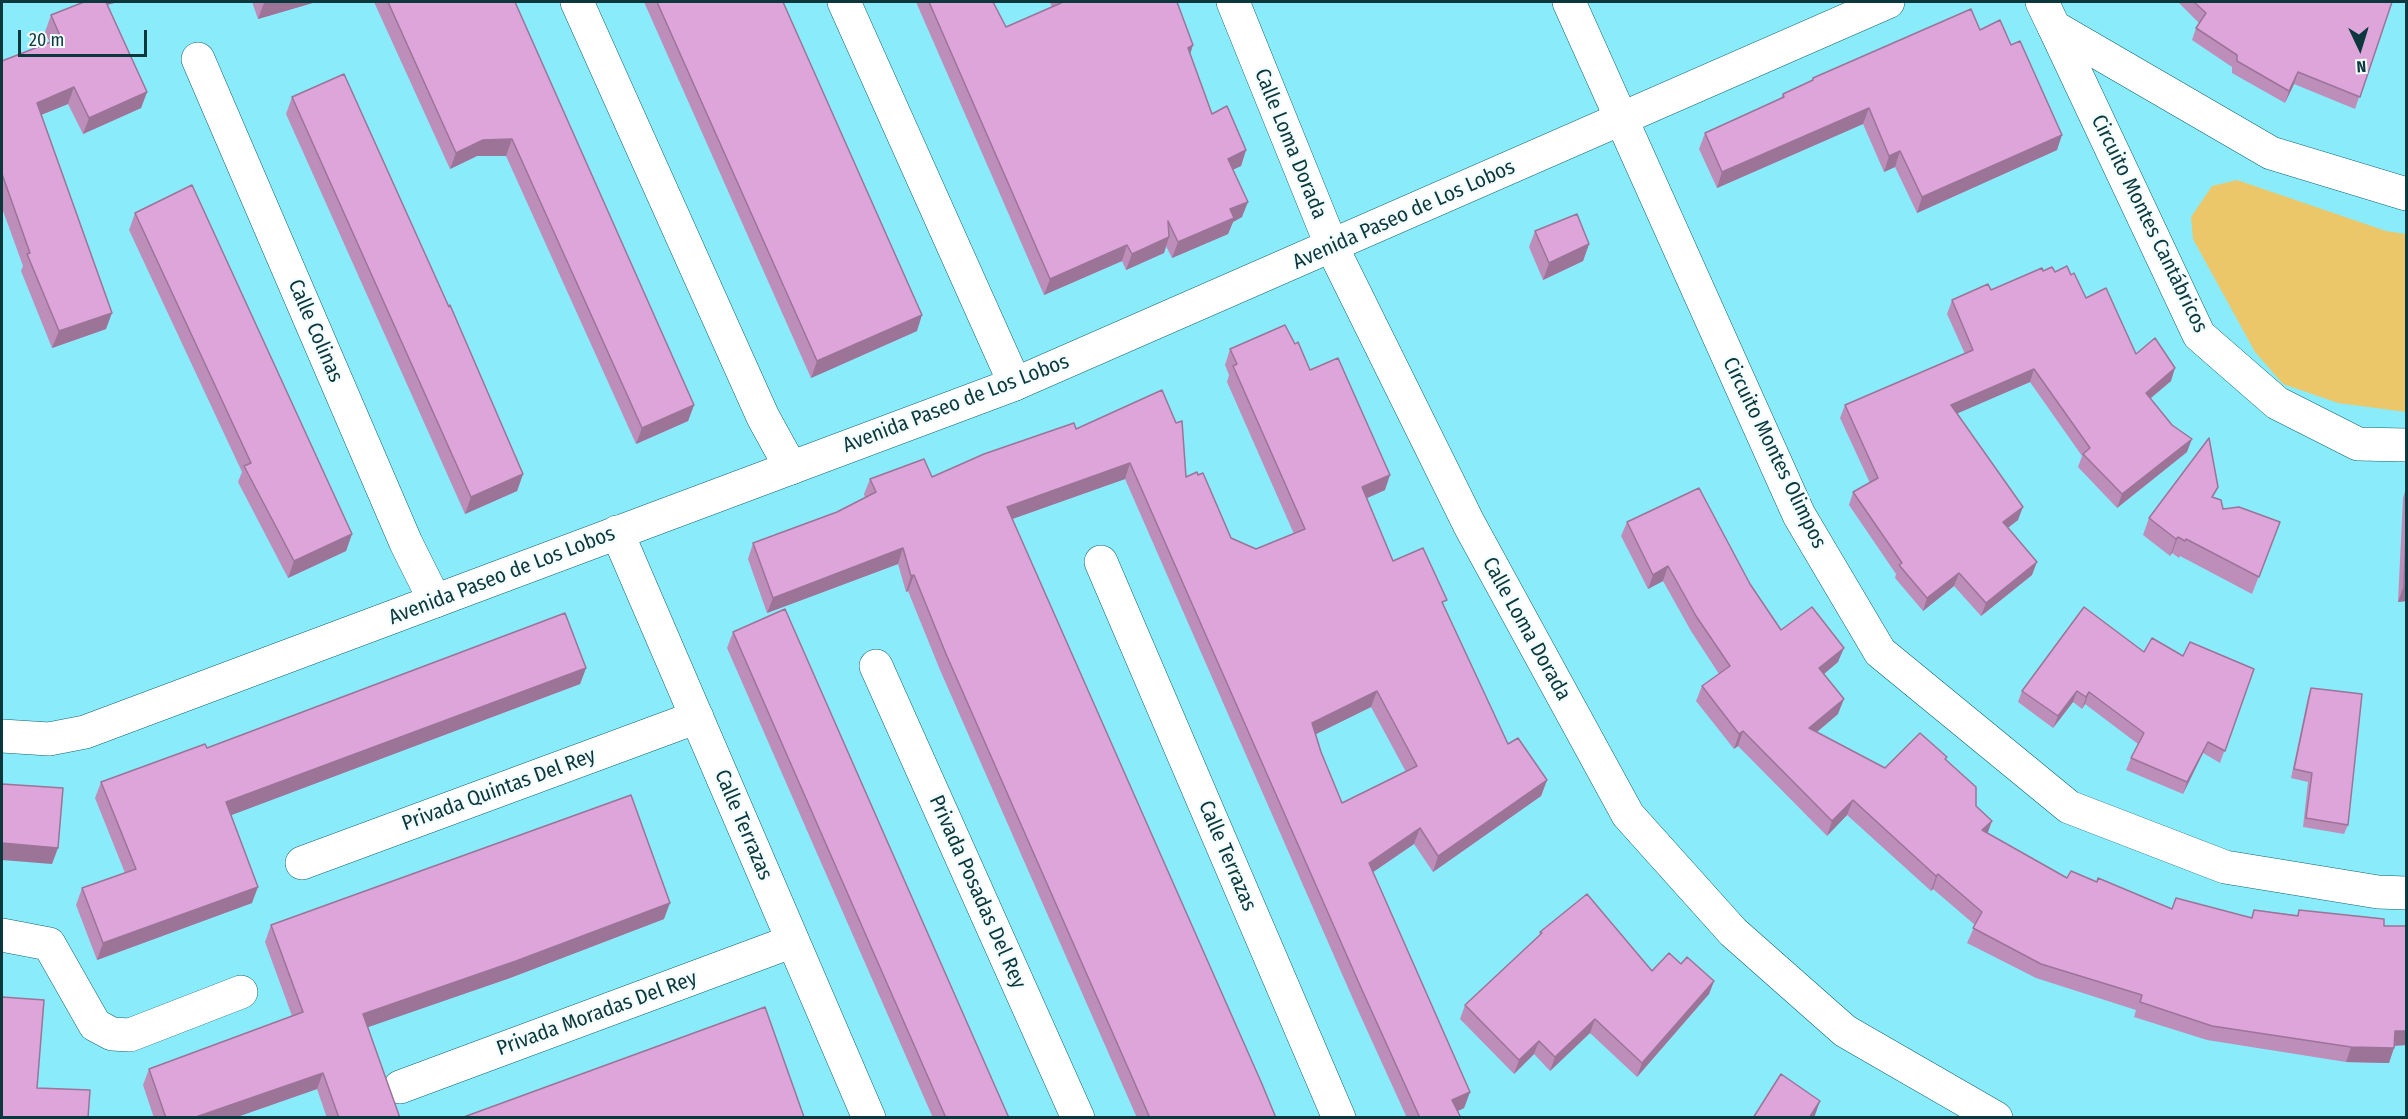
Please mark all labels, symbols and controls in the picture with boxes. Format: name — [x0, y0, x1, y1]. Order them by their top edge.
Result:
scale bar — [21, 18, 150, 56]
north arrow — [2330, 18, 2390, 78]
text: 20 m — [29, 29, 64, 51]
text: N — [2356, 57, 2367, 76]
street label: Calle Loma Dorada — [1248, 65, 1332, 223]
street label: Circuito Montes Cantábricos — [2085, 111, 2213, 337]
street label: Avenida Paseo de Los Lobos — [1289, 155, 1519, 275]
street label: Calle Colinas — [282, 276, 348, 386]
street label: Avenida Paseo de Los Lobos — [839, 349, 1073, 459]
street label: Circuito Montes Olimpos — [1717, 353, 1831, 553]
street label: Avenida Paseo de Los Lobos — [385, 521, 619, 631]
street label: Calle Loma Dorada — [1476, 553, 1576, 705]
street label: Privada Quintas Del Rey — [399, 743, 599, 837]
street label: Calle Terrazas — [709, 766, 777, 884]
street label: Privada Posadas Del Rey — [923, 792, 1031, 992]
street label: Calle Terrazas — [1193, 797, 1261, 915]
street label: Privada Moradas Del Rey — [494, 966, 700, 1062]

